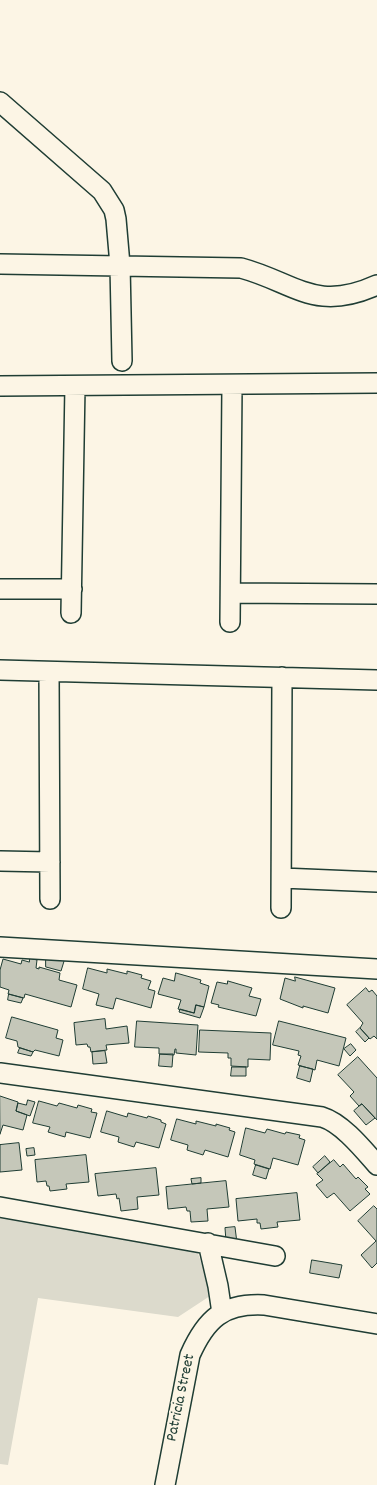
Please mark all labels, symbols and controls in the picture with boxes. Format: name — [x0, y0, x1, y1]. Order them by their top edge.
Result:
street label: Patricia Street — [163, 1353, 201, 1443]

